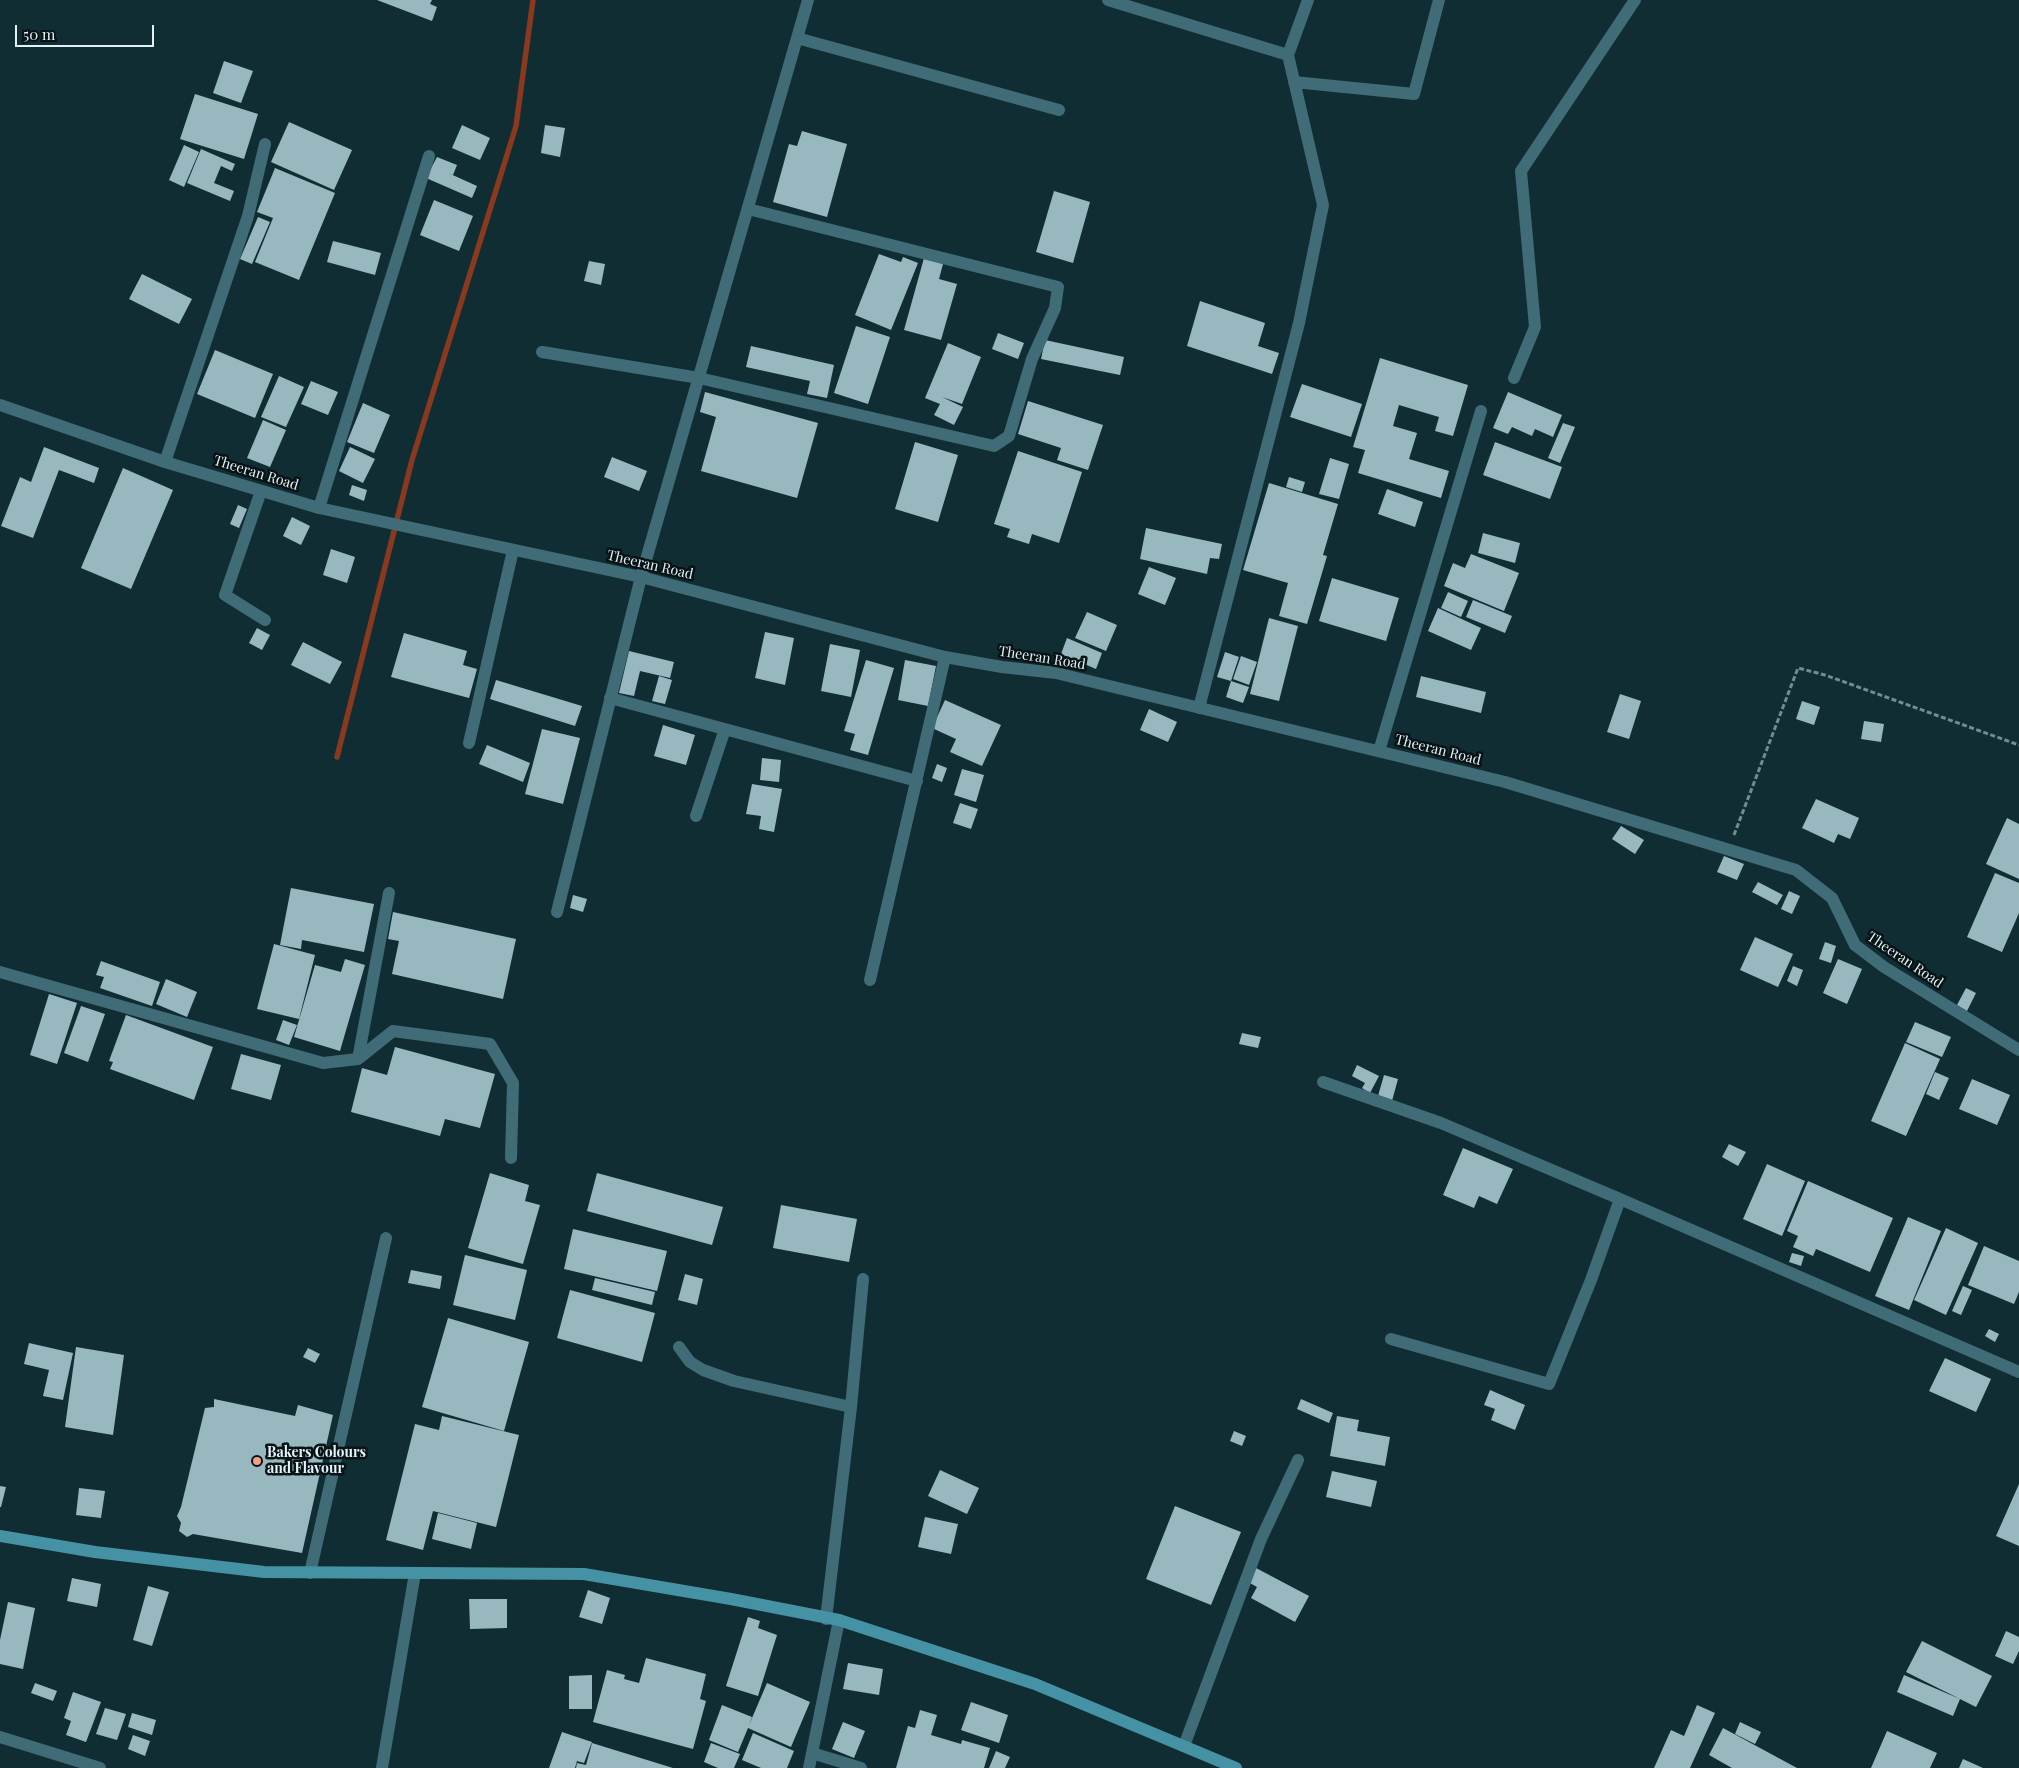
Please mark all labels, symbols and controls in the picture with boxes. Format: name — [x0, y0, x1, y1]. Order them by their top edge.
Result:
scale bar — [18, 15, 156, 47]
text: 50 m — [23, 24, 55, 44]
street label: Theeran Road — [212, 452, 300, 494]
street label: Theeran Road — [605, 547, 695, 583]
street label: Theeran Road — [997, 643, 1087, 673]
street label: Theeran Road — [1393, 731, 1483, 769]
street label: Theeran Road — [1864, 928, 1946, 992]
place label: Bakers Colours and Flavour — [267, 1445, 366, 1478]
marker: Bakers Colours and Flavour — [251, 1455, 263, 1467]

